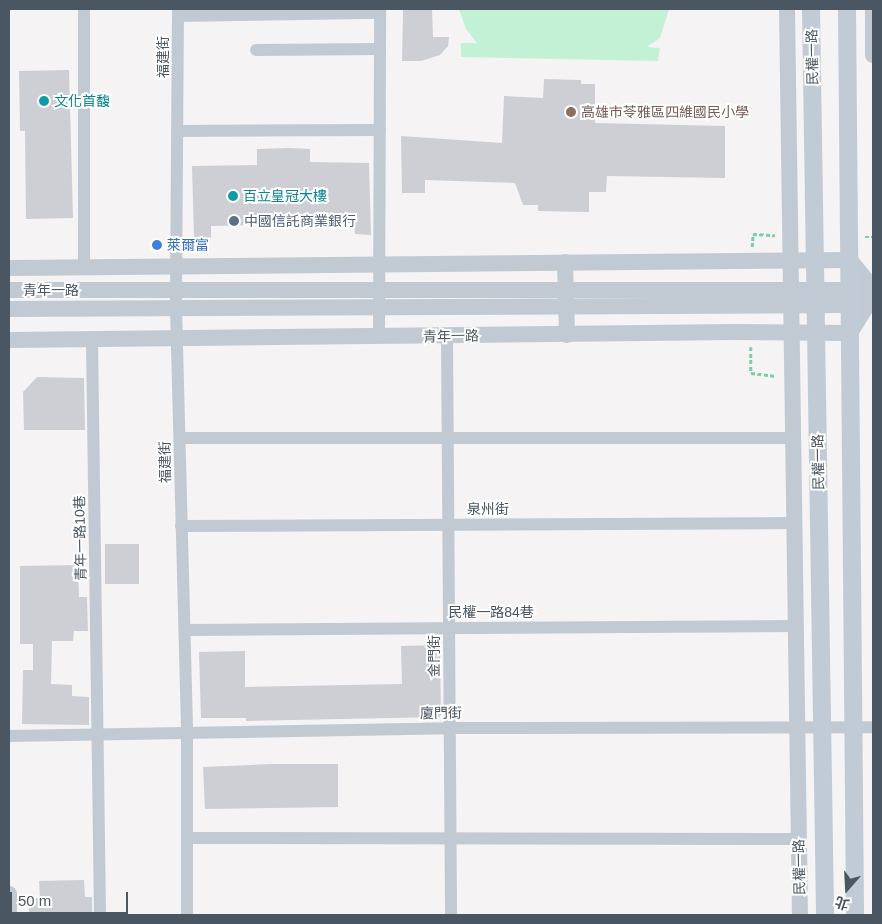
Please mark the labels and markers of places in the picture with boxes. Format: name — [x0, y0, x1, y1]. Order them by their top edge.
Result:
place label: 文化首馥 — [54, 93, 110, 109]
marker: 文化首馥 — [38, 95, 50, 107]
place label: 高雄市苓雅區四維國民小學 — [581, 104, 749, 120]
marker: 高雄市苓雅區四維國民小學 — [565, 106, 577, 118]
place label: 百立皇冠大樓 — [243, 188, 327, 204]
marker: 百立皇冠大樓 — [227, 190, 239, 202]
place label: 中國信託商業銀行 — [244, 213, 356, 229]
marker: 中國信託商業銀行 — [228, 215, 240, 227]
place label: 萊爾富 — [167, 237, 209, 253]
marker: 萊爾富 — [151, 239, 163, 251]

